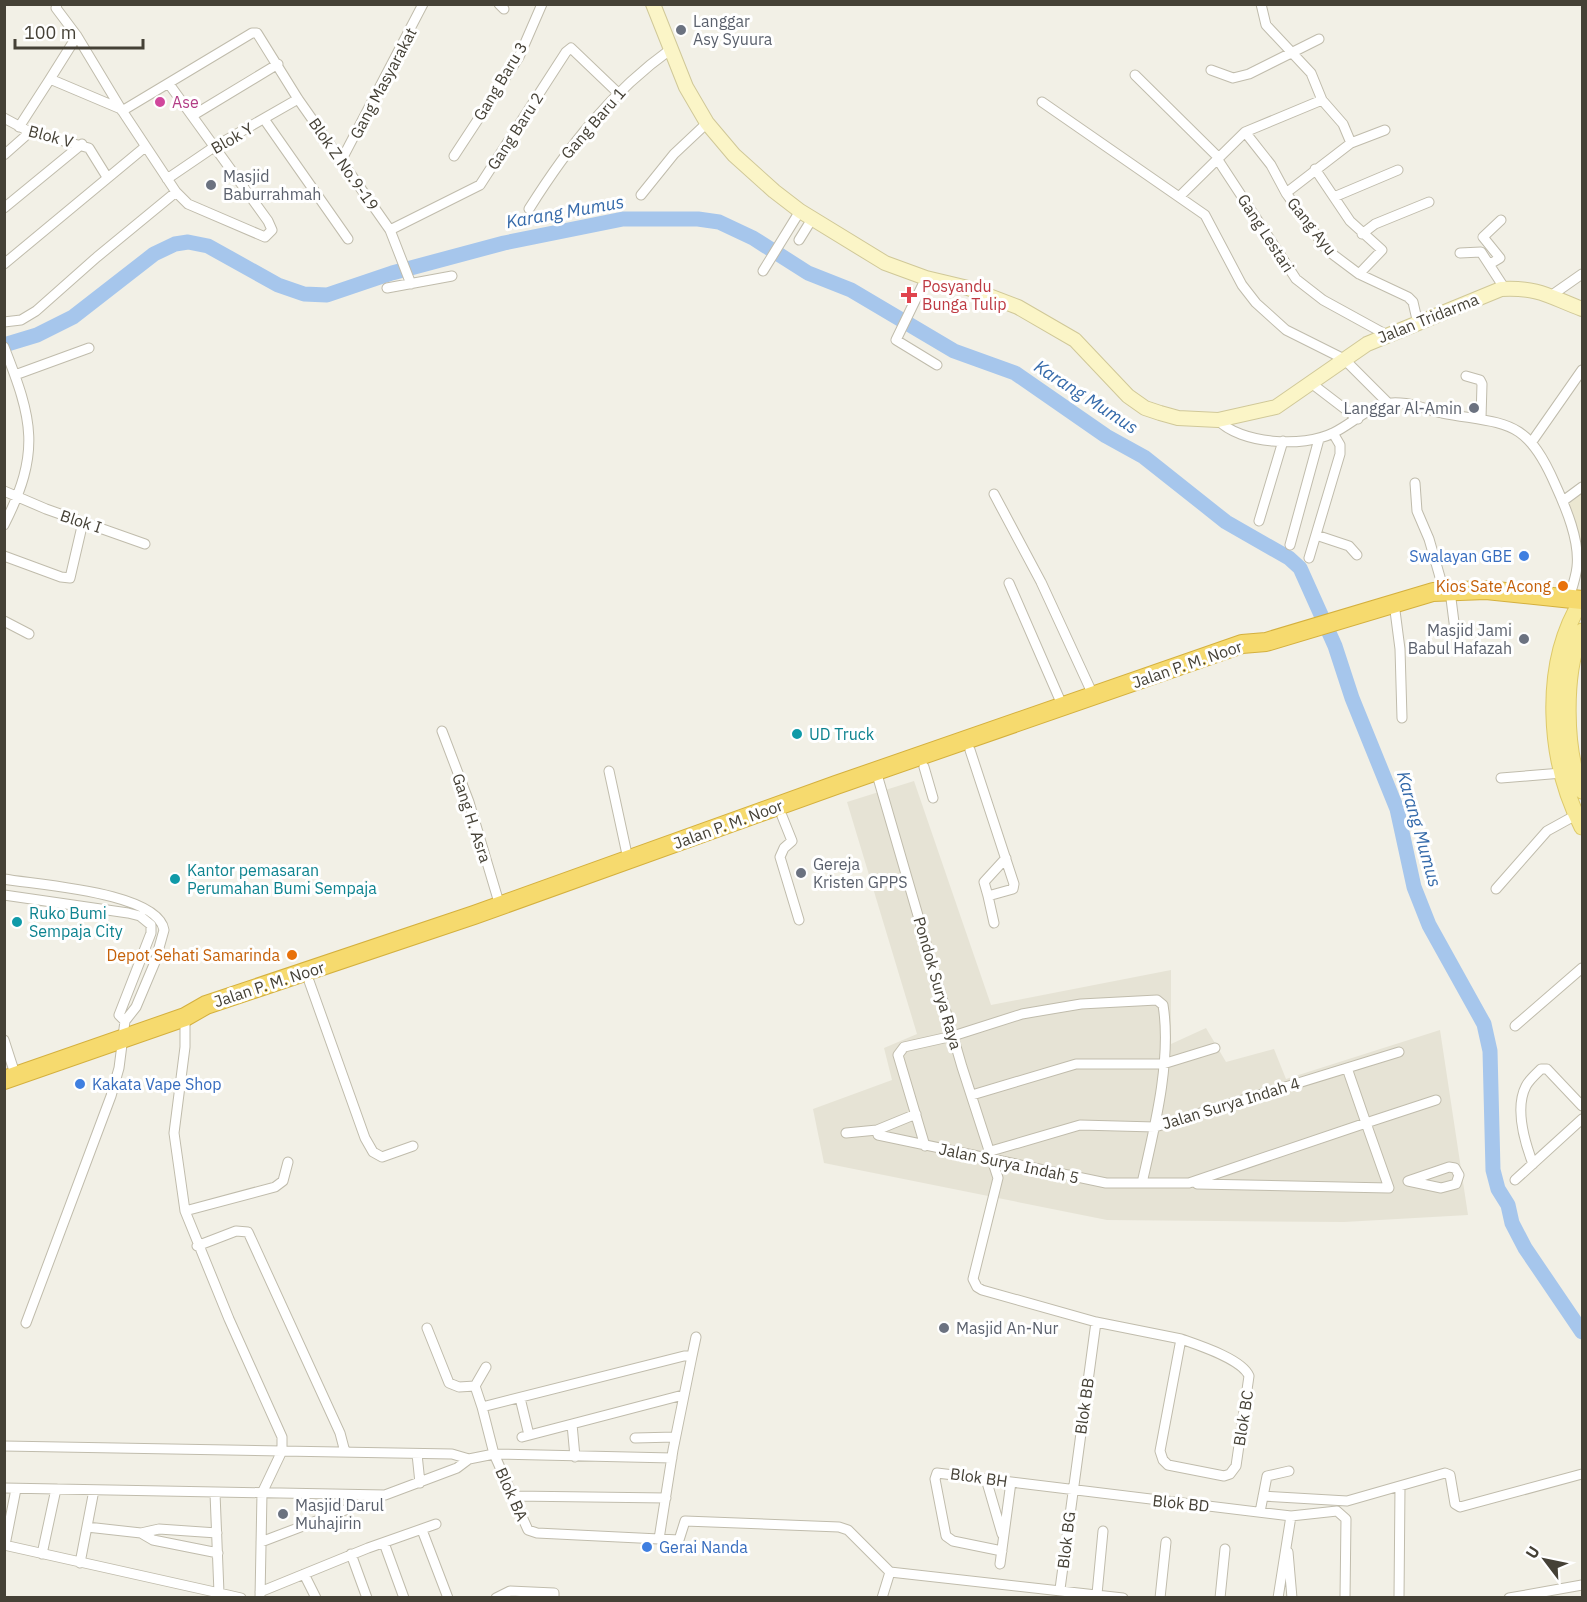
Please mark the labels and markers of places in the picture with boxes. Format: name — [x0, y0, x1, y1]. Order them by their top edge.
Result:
place label: Langgar Asy Syuura — [693, 11, 773, 49]
marker: Langgar Asy Syuura — [674, 23, 688, 37]
place label: Ase — [172, 92, 199, 112]
marker: Ase — [153, 95, 167, 109]
place label: Masjid Baburrahmah — [223, 166, 321, 204]
marker: Masjid Baburrahmah — [204, 178, 218, 192]
place label: Posyandu Bunga Tulip — [922, 276, 1006, 314]
marker: Posyandu Bunga Tulip — [900, 286, 918, 304]
place label: Langgar Al-Amin — [1343, 398, 1462, 418]
marker: Langgar Al-Amin — [1467, 401, 1481, 415]
place label: Swalayan GBE — [1409, 546, 1512, 566]
marker: Swalayan GBE — [1517, 549, 1531, 563]
place label: Kios Sate Acong — [1436, 576, 1552, 596]
marker: Kios Sate Acong — [1556, 579, 1570, 593]
place label: Masjid Jami Babul Hafazah — [1408, 620, 1512, 658]
marker: Masjid Jami Babul Hafazah — [1517, 632, 1531, 646]
place label: UD Truck — [809, 724, 875, 744]
marker: UD Truck — [790, 727, 804, 741]
place label: Gereja Kristen GPPS — [813, 854, 908, 892]
place label: Kantor pemasaran Perumahan Bumi Sempaja — [187, 860, 377, 898]
marker: Gereja Kristen GPPS — [794, 866, 808, 880]
marker: Kantor pemasaran Perumahan Bumi Sempaja — [168, 872, 182, 886]
place label: Ruko Bumi Sempaja City — [29, 903, 123, 941]
marker: Ruko Bumi Sempaja City — [10, 915, 24, 929]
place label: Depot Sehati Samarinda — [107, 945, 280, 965]
marker: Depot Sehati Samarinda — [285, 948, 299, 962]
place label: Kakata Vape Shop — [92, 1074, 222, 1094]
marker: Kakata Vape Shop — [73, 1077, 87, 1091]
place label: Masjid An-Nur — [956, 1318, 1059, 1338]
marker: Masjid An-Nur — [937, 1321, 951, 1335]
place label: Masjid Darul Muhajirin — [295, 1495, 384, 1533]
marker: Masjid Darul Muhajirin — [276, 1507, 290, 1521]
place label: Gerai Nanda — [659, 1537, 748, 1557]
marker: Gerai Nanda — [640, 1540, 654, 1554]

